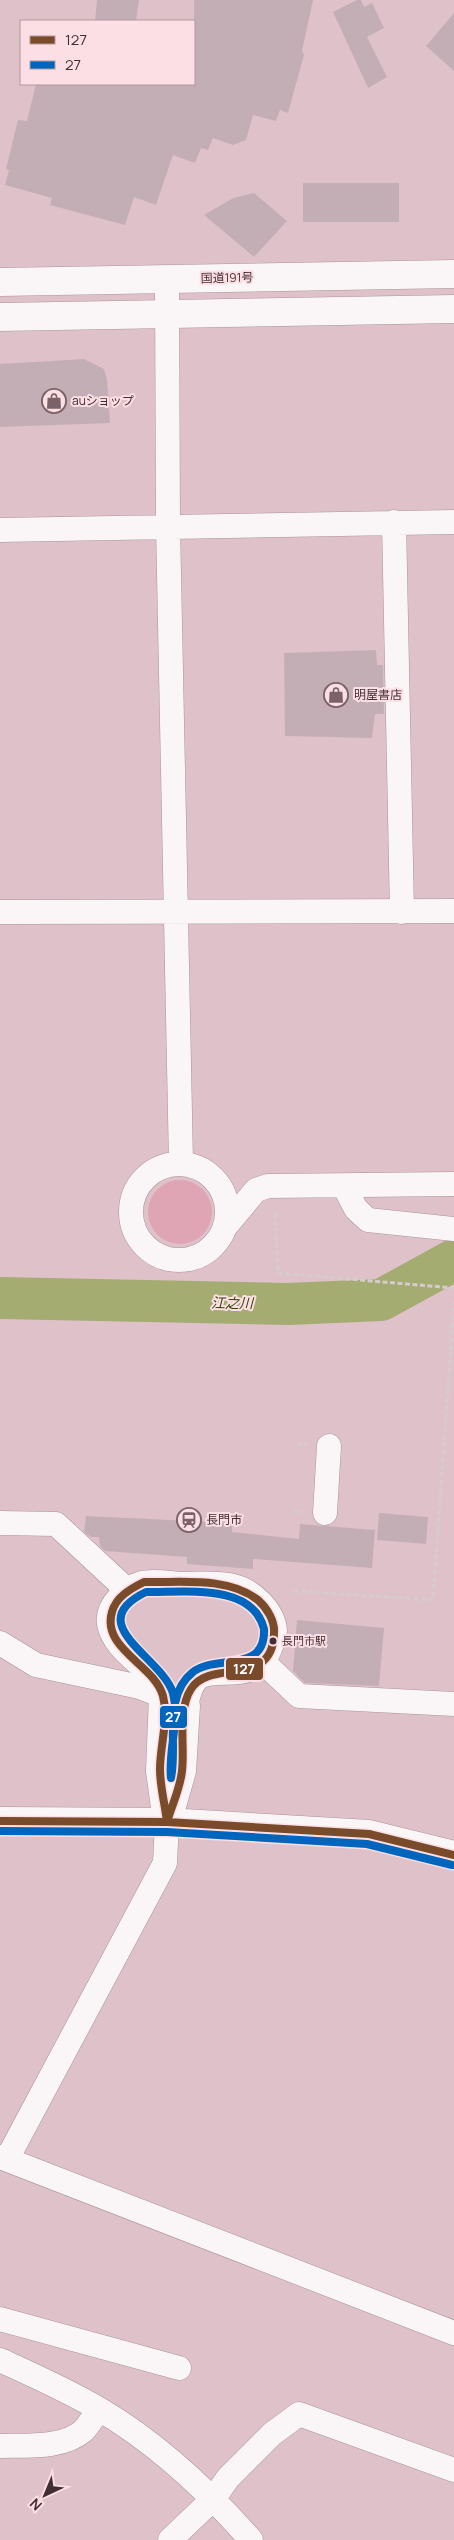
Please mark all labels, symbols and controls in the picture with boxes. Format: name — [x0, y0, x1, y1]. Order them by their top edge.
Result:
legend — [20, 20, 195, 85]
text: 127 — [65, 29, 87, 50]
text: 27 — [65, 54, 81, 75]
street label: 国道191号 — [200, 269, 254, 286]
shop icon: auショップ — [41, 388, 67, 414]
place label: auショップ — [72, 392, 134, 409]
shop icon: 明屋書店 — [323, 682, 349, 708]
place label: 明屋書店 — [354, 686, 402, 703]
water label: 江之川 — [211, 1293, 255, 1312]
station icon: 長門市 — [176, 1507, 202, 1533]
place label: 長門市 — [206, 1511, 242, 1528]
place label: 長門市駅 — [282, 1633, 326, 1648]
marker: 長門市駅 — [268, 1636, 278, 1646]
line badge: 127 — [225, 1657, 264, 1681]
text: 127 — [233, 1659, 255, 1678]
line badge: 27 — [159, 1705, 188, 1729]
text: 27 — [165, 1707, 181, 1726]
north arrow — [20, 2470, 70, 2520]
text: N — [25, 2494, 46, 2515]

